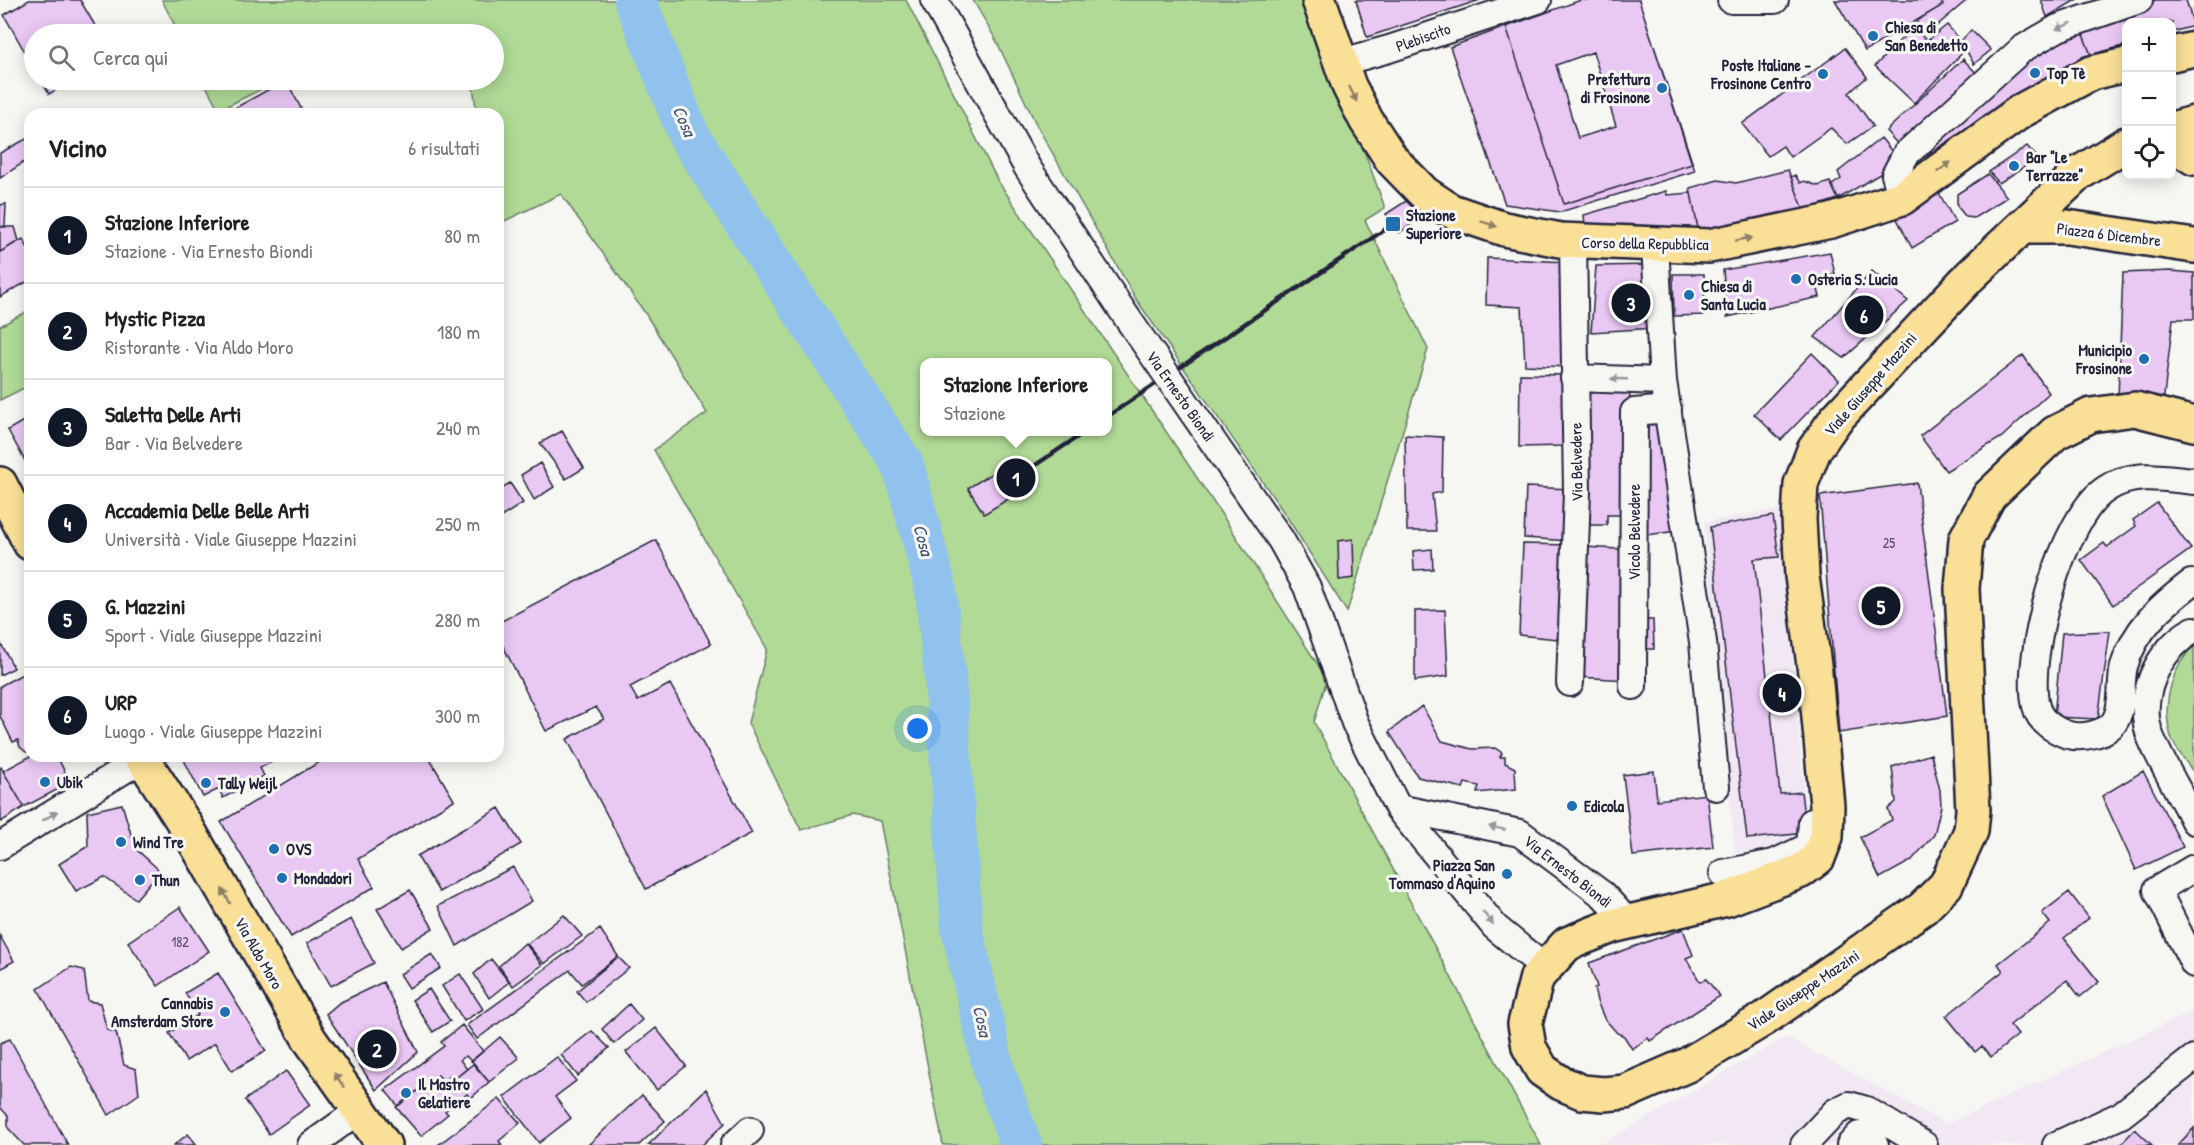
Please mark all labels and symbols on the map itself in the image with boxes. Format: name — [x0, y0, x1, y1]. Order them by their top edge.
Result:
place label: Chiesa di San Benedetto — [1885, 16, 1968, 56]
street label: Plebiscito — [1393, 17, 1454, 57]
one-way arrow — [2055, 21, 2073, 31]
marker: Chiesa di San Benedetto — [1866, 29, 1880, 43]
place label: Poste Italiane - Frosinone Centro — [1710, 54, 1812, 94]
place label: Top Tè — [2046, 62, 2086, 85]
marker: Top Tè — [2028, 66, 2042, 80]
marker: Poste Italiane - Frosinone Centro — [1816, 67, 1830, 81]
place label: Prefettura di Frosinone — [1581, 68, 1651, 108]
marker: Prefettura di Frosinone — [1655, 81, 1669, 95]
one-way arrow — [1349, 86, 1358, 103]
water label: Cosa — [667, 102, 703, 142]
place label: Bar "Le Terrazze" — [2025, 146, 2084, 186]
marker: Bar "Le Terrazze" — [2007, 159, 2021, 173]
one-way arrow — [1936, 161, 1952, 173]
place label: Stazione Superiore — [1406, 204, 1462, 245]
marker: Stazione Superiore — [1384, 215, 1402, 233]
street label: Piazza 6 Dicembre — [2056, 217, 2163, 251]
one-way arrow — [1480, 220, 1498, 230]
street label: Corso della Repubblica — [1581, 231, 1709, 255]
one-way arrow — [1735, 234, 1754, 243]
place label: Osteria S. Lucia — [1808, 268, 1898, 290]
marker: Osteria S. Lucia — [1789, 272, 1803, 286]
place label: Chiesa di Santa Lucia — [1701, 275, 1766, 315]
pin: 3 — [1612, 280, 1650, 326]
marker: Chiesa di Santa Lucia — [1682, 288, 1696, 302]
pin: 6 — [1844, 292, 1884, 338]
street label: Viale Giuseppe Mazzini — [1819, 327, 1921, 441]
place label: Municipio Frosinone — [2075, 339, 2133, 379]
street label: Via Ernesto Biondi — [1141, 346, 1221, 446]
marker: Municipio Frosinone — [2137, 352, 2151, 366]
one-way arrow — [1609, 375, 1628, 384]
street label: Via Belvedere — [1564, 422, 1588, 502]
pin: 1 — [996, 456, 1036, 500]
street label: Vicolo Belvedere — [1623, 483, 1645, 580]
water label: Cosa — [907, 522, 940, 560]
house number: 25 — [1883, 533, 1895, 552]
pin: 5 — [1862, 584, 1900, 628]
pin: 4 — [1762, 670, 1802, 716]
your location — [903, 714, 932, 743]
place label: Ubik — [57, 771, 83, 793]
place label: Tally Weijl — [217, 772, 278, 795]
marker: Ubik — [38, 775, 52, 789]
marker: Tally Weijl — [199, 776, 213, 790]
place label: Edicola — [1584, 795, 1625, 817]
marker: Edicola — [1565, 799, 1579, 813]
one-way arrow — [42, 811, 59, 821]
one-way arrow — [1487, 823, 1506, 832]
street label: Via Ernesto Biondi — [1519, 830, 1617, 912]
place label: Wind Tre — [133, 831, 184, 853]
marker: Wind Tre — [114, 835, 128, 849]
place label: OVS — [286, 838, 312, 860]
marker: OVS — [267, 842, 281, 856]
place label: Piazza San Tommaso d'Aquino — [1388, 854, 1496, 895]
place label: Mondadori — [294, 867, 352, 889]
marker: Piazza San Tommaso d'Aquino — [1500, 867, 1514, 881]
place label: Thun — [151, 869, 180, 891]
marker: Mondadori — [275, 871, 289, 885]
marker: Thun — [133, 873, 147, 887]
one-way arrow — [222, 887, 232, 904]
one-way arrow — [1481, 910, 1494, 925]
street label: Via Aldo Moro — [230, 913, 289, 993]
house number: 182 — [171, 932, 189, 951]
street label: Viale Giuseppe Mazzini — [1743, 944, 1863, 1036]
place label: Cannabis Amsterdam Store — [111, 992, 214, 1032]
water label: Cosa — [967, 1003, 999, 1041]
marker: Cannabis Amsterdam Store — [218, 1005, 232, 1019]
pin: 2 — [358, 1026, 397, 1072]
one-way arrow — [334, 1072, 345, 1088]
place label: Il Mastro Gelatiere — [418, 1073, 471, 1113]
marker: Il Mastro Gelatiere — [399, 1086, 413, 1100]

